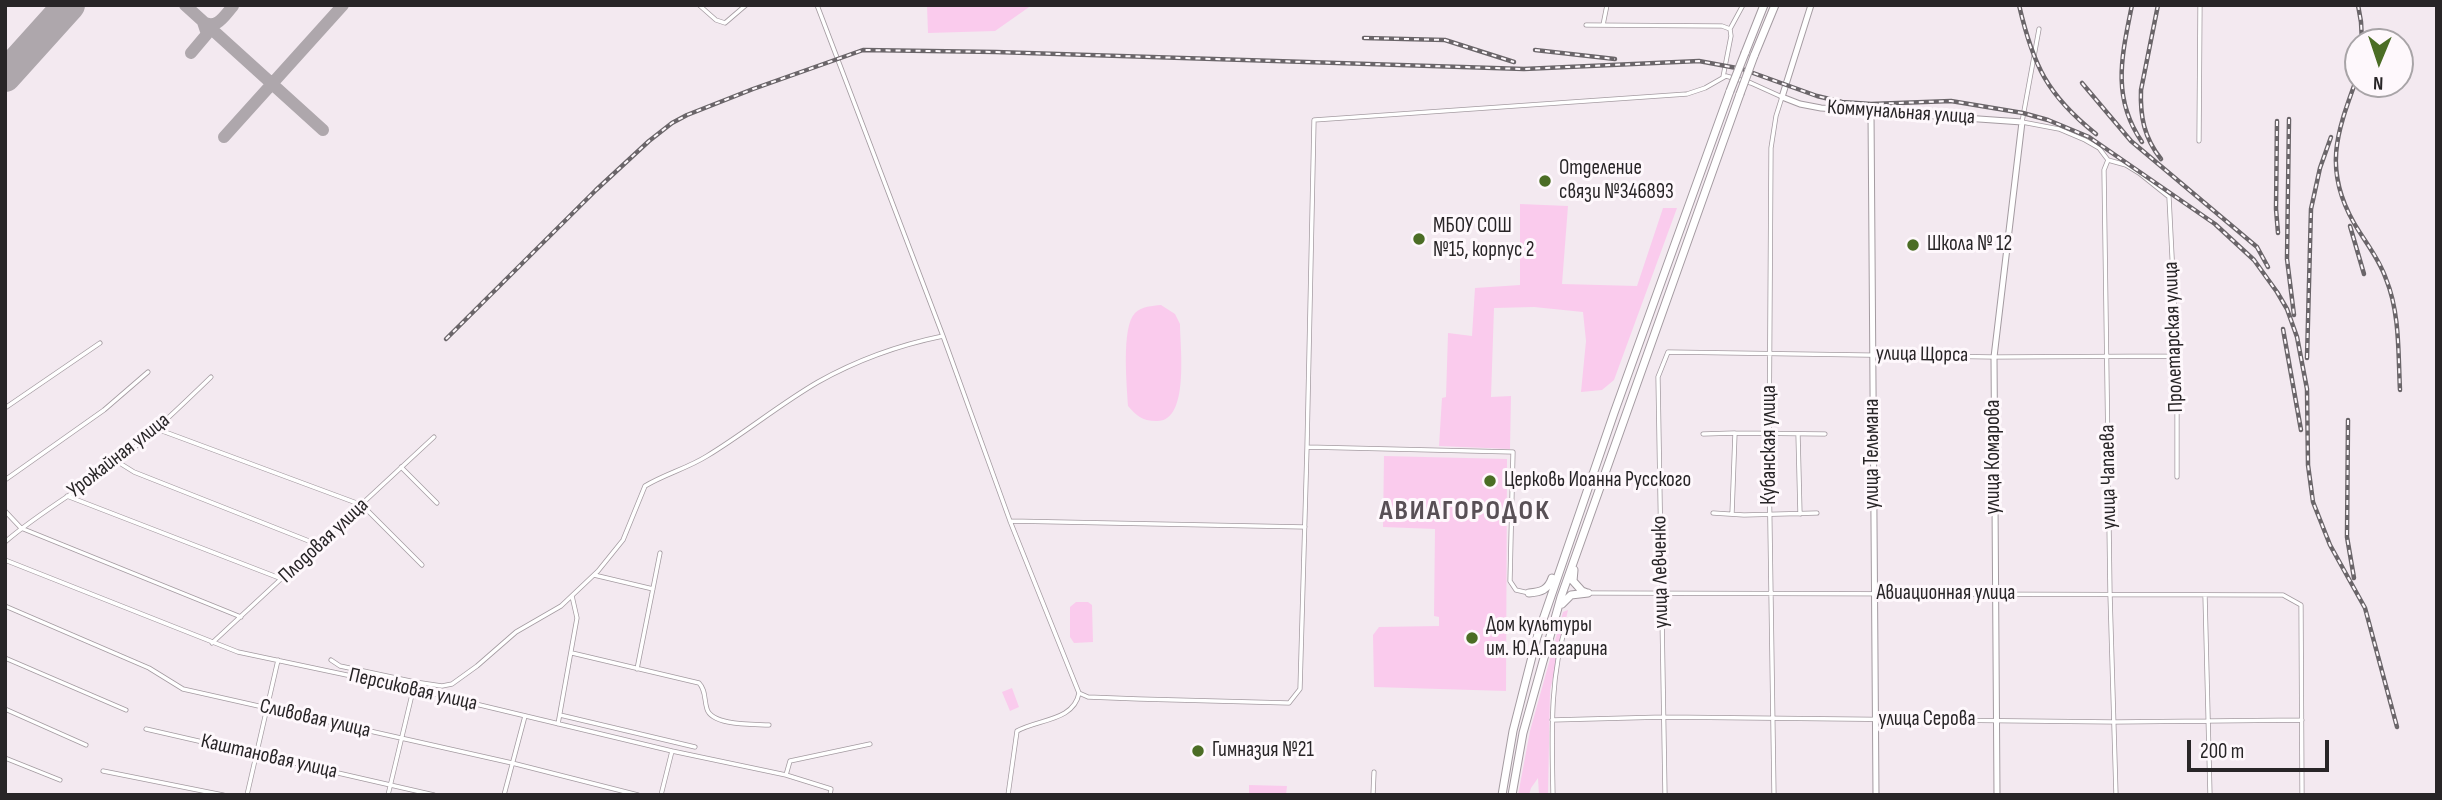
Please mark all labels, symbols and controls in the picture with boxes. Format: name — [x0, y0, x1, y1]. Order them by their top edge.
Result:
north arrow — [2344, 28, 2414, 98]
text: N — [2373, 71, 2384, 94]
street label: Коммунальная улица — [1826, 95, 1976, 131]
place label: Отделение связи №346893 — [1559, 156, 1674, 206]
marker: Отделение связи №346893 — [1537, 173, 1553, 189]
place label: МБОУ СОШ №15, корпус 2 — [1433, 214, 1534, 264]
marker: МБОУ СОШ №15, корпус 2 — [1411, 231, 1427, 247]
place label: Школа № 12 — [1927, 232, 2012, 258]
marker: Школа № 12 — [1905, 237, 1921, 253]
street label: Пролетарская улица — [2159, 261, 2189, 413]
street label: улица Щорса — [1876, 342, 1968, 368]
street label: Кубанская улица — [1757, 385, 1783, 505]
street label: улица Тельмана — [1860, 399, 1886, 509]
street label: улица Комарова — [1981, 400, 2007, 514]
street label: Урожайная улица — [63, 408, 175, 504]
street label: улица Чапаева — [2095, 424, 2123, 530]
place label: Церковь Иоанна Русского — [1504, 468, 1691, 494]
marker: Церковь Иоанна Русского — [1482, 473, 1498, 489]
street label: Плодовая улица — [274, 493, 374, 589]
district label: АВИАГОРОДОК — [1381, 495, 1549, 529]
street label: улица Левченко — [1647, 515, 1675, 629]
street label: Авиационная улица — [1877, 581, 2015, 607]
place label: Дом культуры им. Ю.А.Гагарина — [1486, 613, 1608, 663]
marker: Дом культуры им. Ю.А.Гагарина — [1464, 630, 1480, 646]
street label: Персиковая улица — [346, 663, 480, 717]
street label: Сливовая улица — [257, 694, 373, 744]
street label: улица Серова — [1879, 707, 1975, 733]
scale bar — [2190, 726, 2332, 770]
street label: Каштановая улица — [198, 729, 340, 785]
place label: Гимназия №21 — [1212, 738, 1314, 764]
text: 200 m — [2200, 739, 2244, 764]
marker: Гимназия №21 — [1190, 743, 1206, 759]

